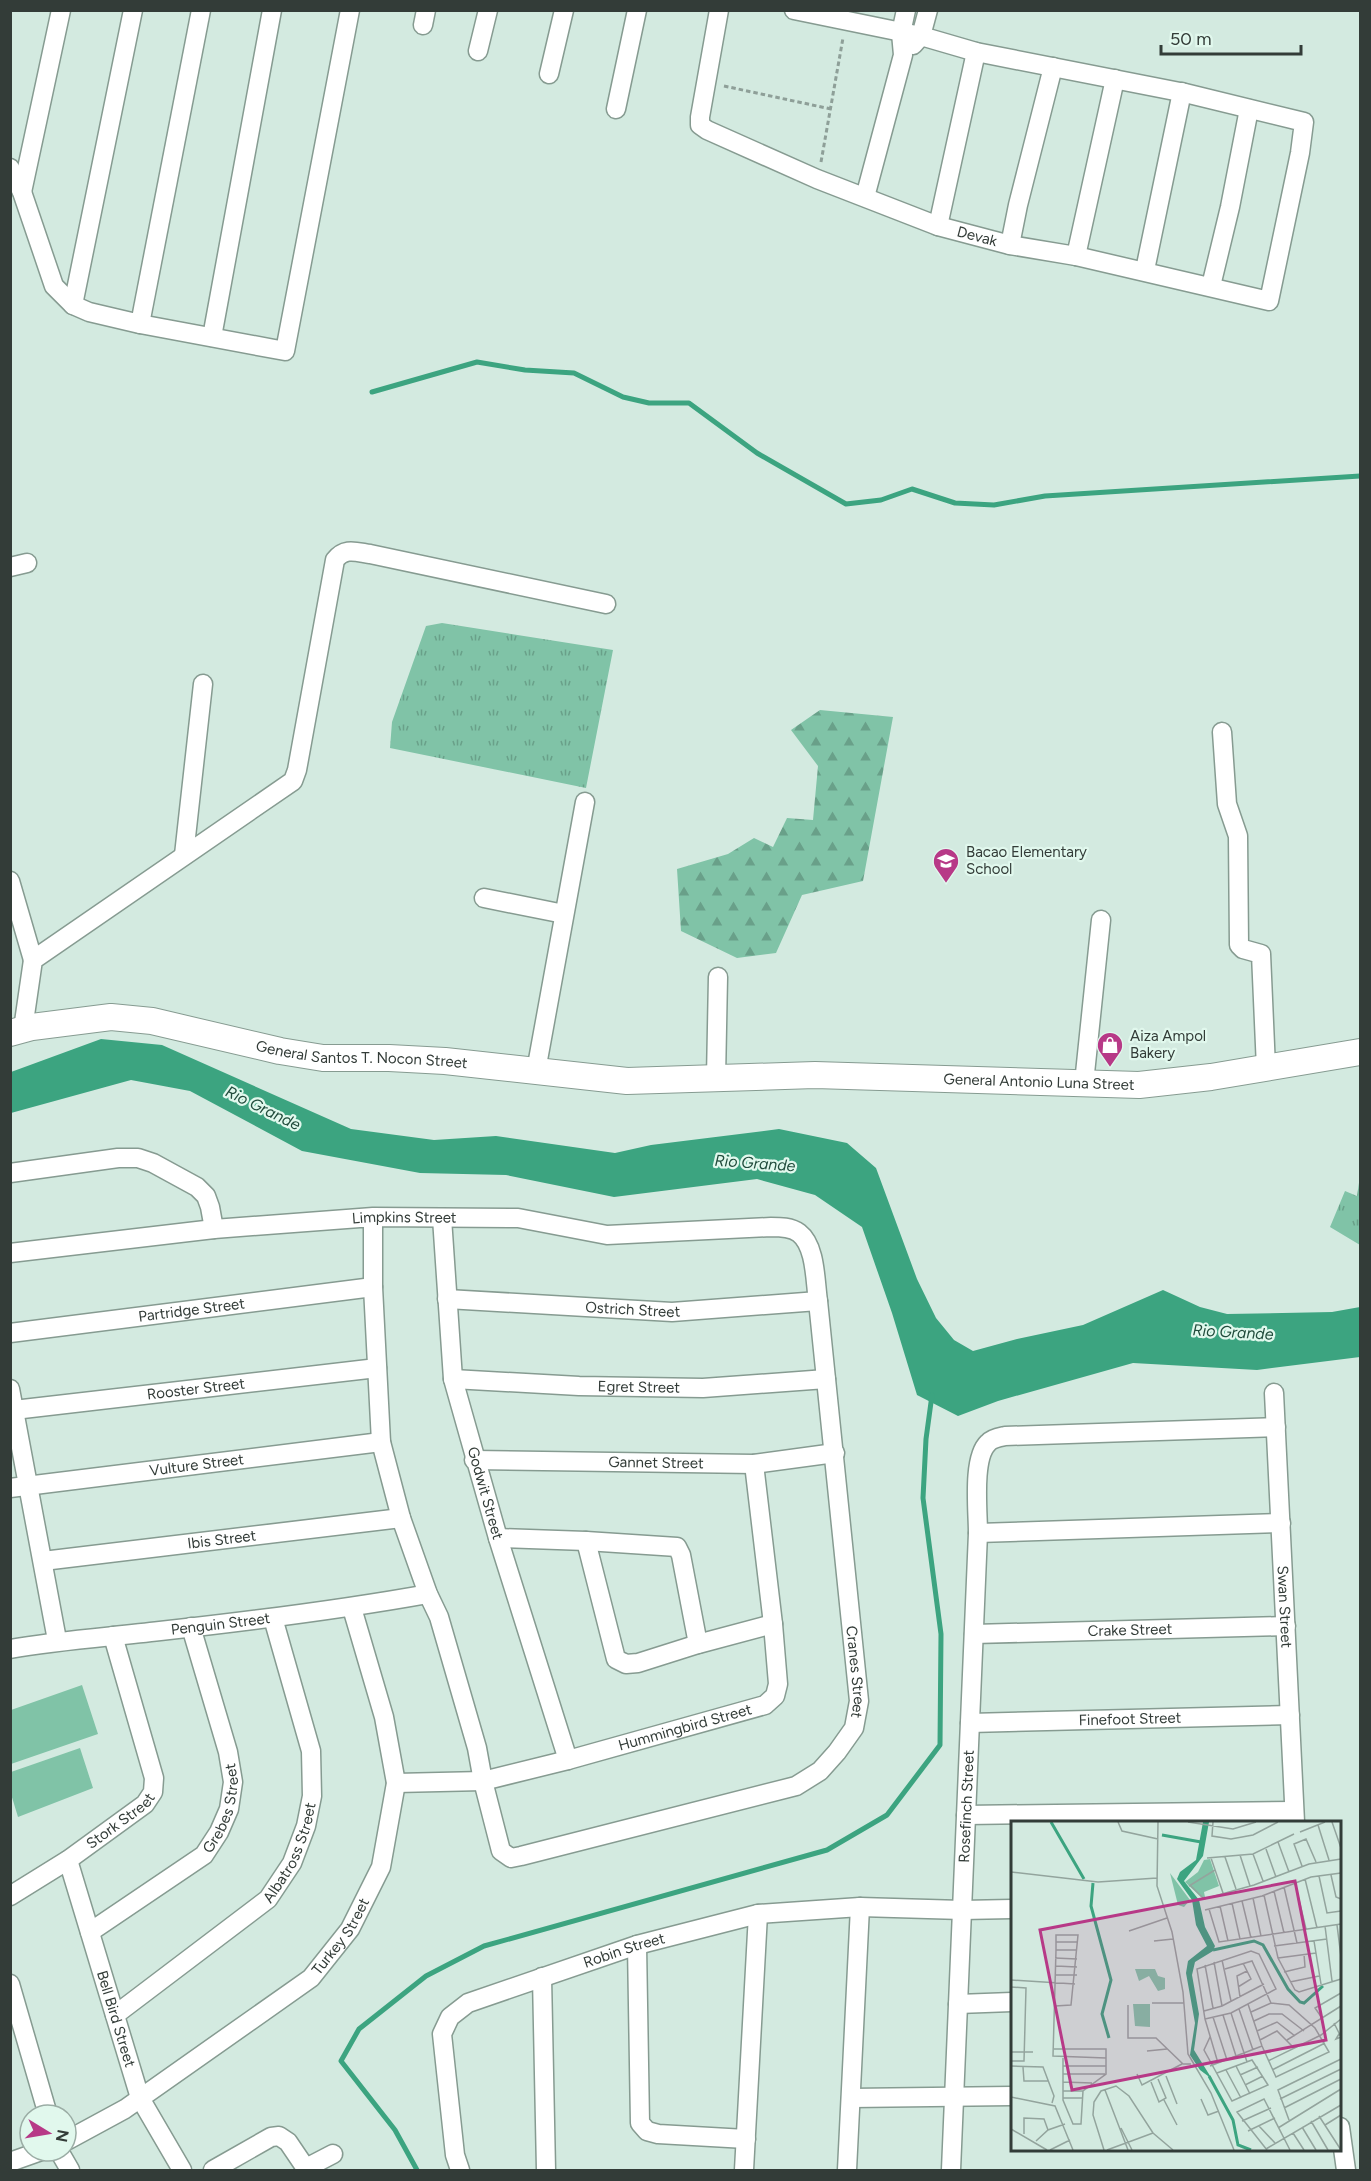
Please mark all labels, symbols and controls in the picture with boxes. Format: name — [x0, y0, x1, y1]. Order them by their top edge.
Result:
scale bar — [1161, 18, 1300, 56]
text: 50 m — [1170, 28, 1212, 50]
street label: Devak — [955, 222, 1000, 250]
place label: Bacao Elementary School — [966, 843, 1087, 878]
school or university icon: Bacao Elementary School — [931, 846, 961, 884]
place label: Aiza Ampol Bakery — [1130, 1027, 1206, 1062]
shop icon: Aiza Ampol Bakery — [1095, 1030, 1125, 1068]
street label: General Santos T. Nocon Street — [254, 1037, 469, 1072]
street label: General Antonio Luna Street — [943, 1070, 1135, 1094]
water label: Rio Grande — [222, 1082, 304, 1134]
water label: Rio Grande — [714, 1151, 796, 1175]
street label: Limpkins Street — [351, 1208, 457, 1228]
street label: Partridge Street — [137, 1294, 246, 1326]
street label: Ostrich Street — [585, 1298, 681, 1321]
water label: Rio Grande — [1192, 1320, 1274, 1344]
street label: Rooster Street — [146, 1374, 246, 1404]
street label: Egret Street — [597, 1377, 680, 1397]
street label: Godwit Street — [464, 1445, 507, 1542]
street label: Vulture Street — [148, 1450, 245, 1480]
street label: Gannet Street — [608, 1453, 704, 1472]
street label: Ibis Street — [186, 1526, 257, 1553]
street label: Swan Street — [1273, 1565, 1295, 1649]
street label: Penguin Street — [170, 1609, 272, 1639]
street label: Crake Street — [1087, 1620, 1173, 1640]
street label: Cranes Street — [842, 1625, 868, 1720]
street label: Hummingbird Street — [616, 1700, 754, 1755]
street label: Finefoot Street — [1078, 1709, 1182, 1729]
street label: Rosefinch Street — [955, 1749, 978, 1863]
street label: Grebes Street — [199, 1762, 242, 1856]
street label: Stork Street — [83, 1789, 159, 1853]
street label: Albatross Street — [259, 1801, 320, 1906]
inset map — [1011, 1821, 1341, 2151]
street label: Turkey Street — [308, 1895, 373, 1979]
street label: Robin Street — [581, 1929, 667, 1972]
street label: Bell Bird Street — [93, 1968, 139, 2070]
north arrow — [18, 2103, 78, 2163]
text: N — [52, 2128, 73, 2144]

